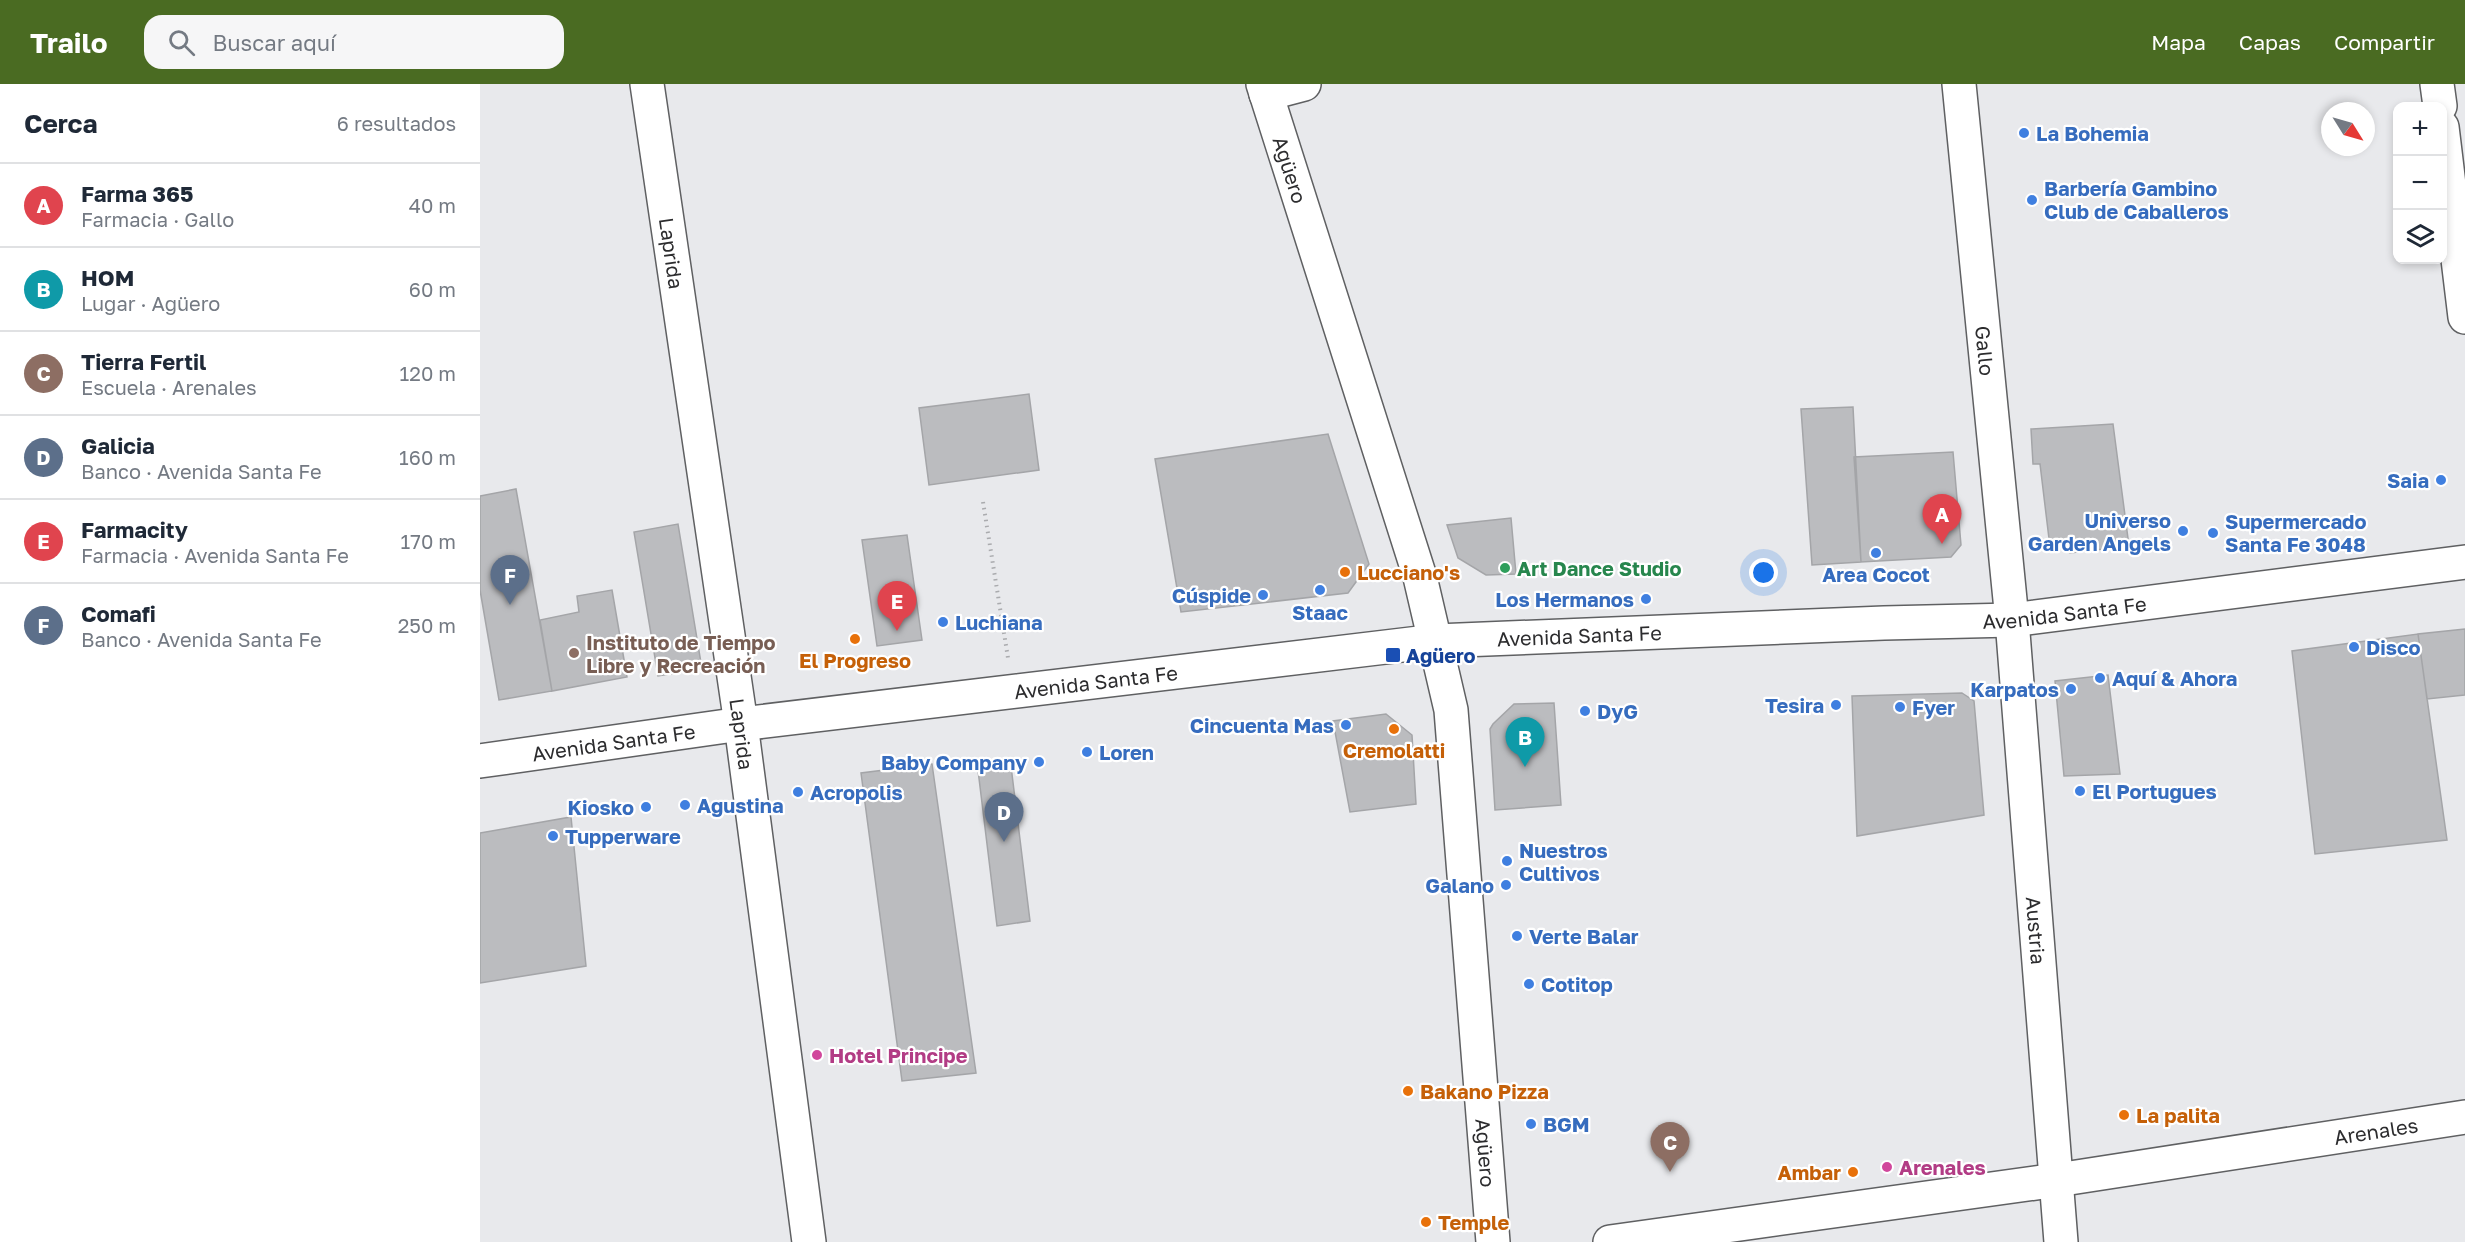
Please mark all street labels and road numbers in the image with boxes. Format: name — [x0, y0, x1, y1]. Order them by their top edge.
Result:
street label: Agüero — [1268, 133, 1312, 206]
street label: Laprida — [655, 216, 689, 291]
street label: Gallo — [1971, 325, 2000, 377]
street label: Avenida Santa Fe — [1982, 591, 2148, 633]
street label: Avenida Santa Fe — [1497, 620, 1662, 651]
street label: Avenida Santa Fe — [1013, 660, 1179, 703]
street label: Laprida — [725, 697, 759, 771]
street label: Avenida Santa Fe — [530, 719, 697, 765]
street label: Austria — [2022, 895, 2051, 965]
street label: Arenales — [2332, 1112, 2420, 1149]
street label: Agüero — [1471, 1117, 1501, 1188]

